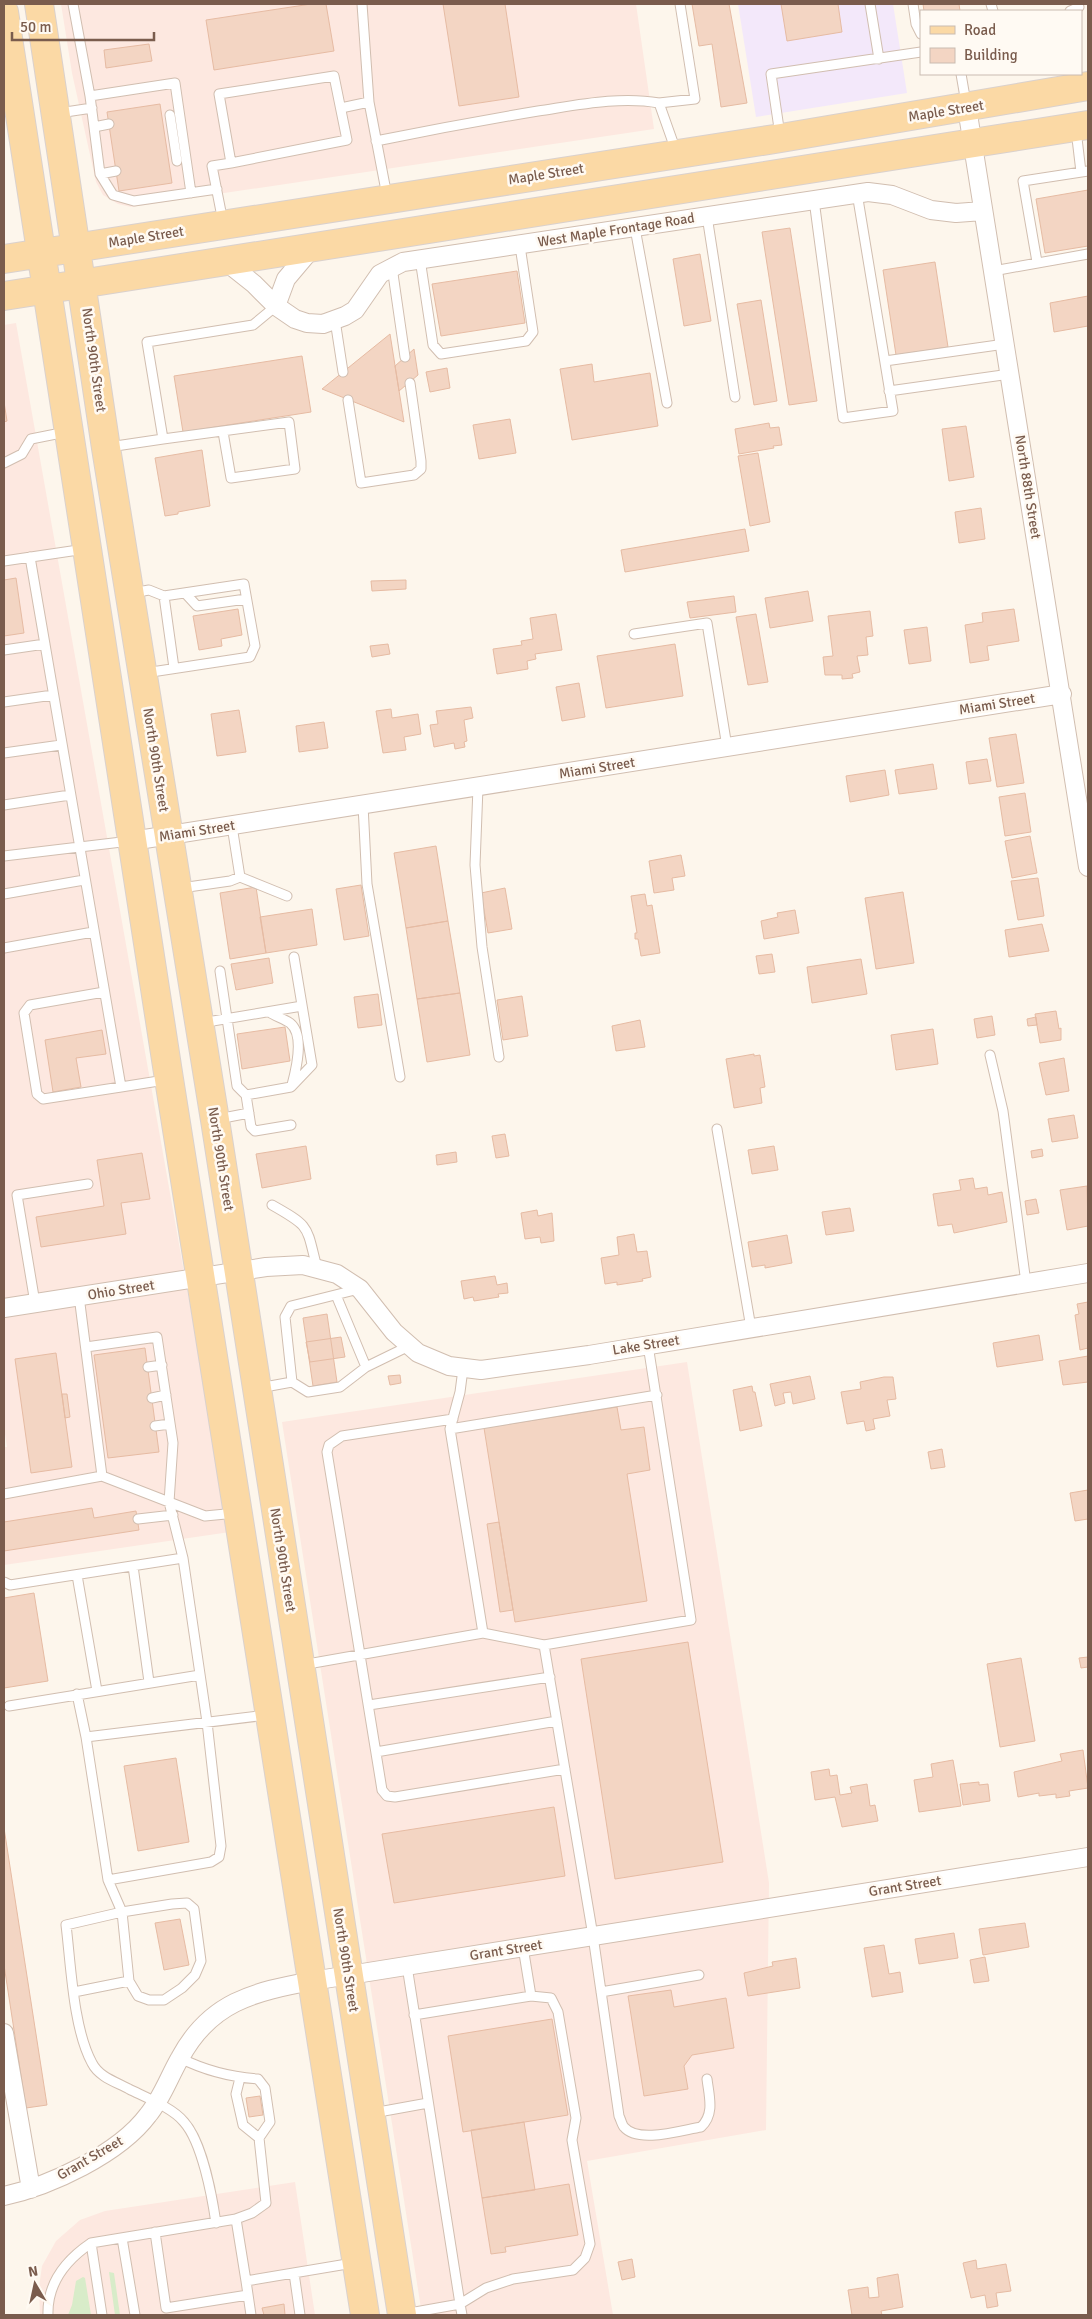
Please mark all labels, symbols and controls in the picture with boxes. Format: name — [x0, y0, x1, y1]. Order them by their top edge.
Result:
scale bar — [12, 10, 155, 42]
legend — [920, 10, 1082, 75]
text: 50 m — [20, 18, 51, 36]
text: Road — [964, 21, 996, 39]
text: Building — [964, 46, 1018, 64]
street label: Maple Street — [907, 97, 985, 125]
street label: Maple Street — [507, 160, 585, 188]
street label: West Maple Frontage Road — [536, 209, 696, 251]
street label: Maple Street — [107, 223, 185, 251]
street label: North 90th Street — [78, 307, 110, 413]
street label: North 88th Street — [1011, 434, 1045, 540]
street label: Miami Street — [958, 690, 1036, 718]
street label: North 90th Street — [139, 707, 173, 813]
street label: Miami Street — [558, 754, 636, 782]
street label: Miami Street — [158, 817, 236, 845]
street label: North 90th Street — [204, 1106, 238, 1212]
street label: Ohio Street — [86, 1276, 156, 1304]
street label: Lake Street — [611, 1331, 681, 1359]
street label: North 90th Street — [266, 1507, 300, 1613]
street label: Grant Street — [867, 1872, 943, 1900]
street label: North 90th Street — [329, 1907, 363, 2013]
street label: Grant Street — [468, 1936, 544, 1964]
street label: Grant Street — [54, 2132, 126, 2184]
north arrow — [10, 2259, 60, 2309]
text: N — [27, 2262, 39, 2281]

